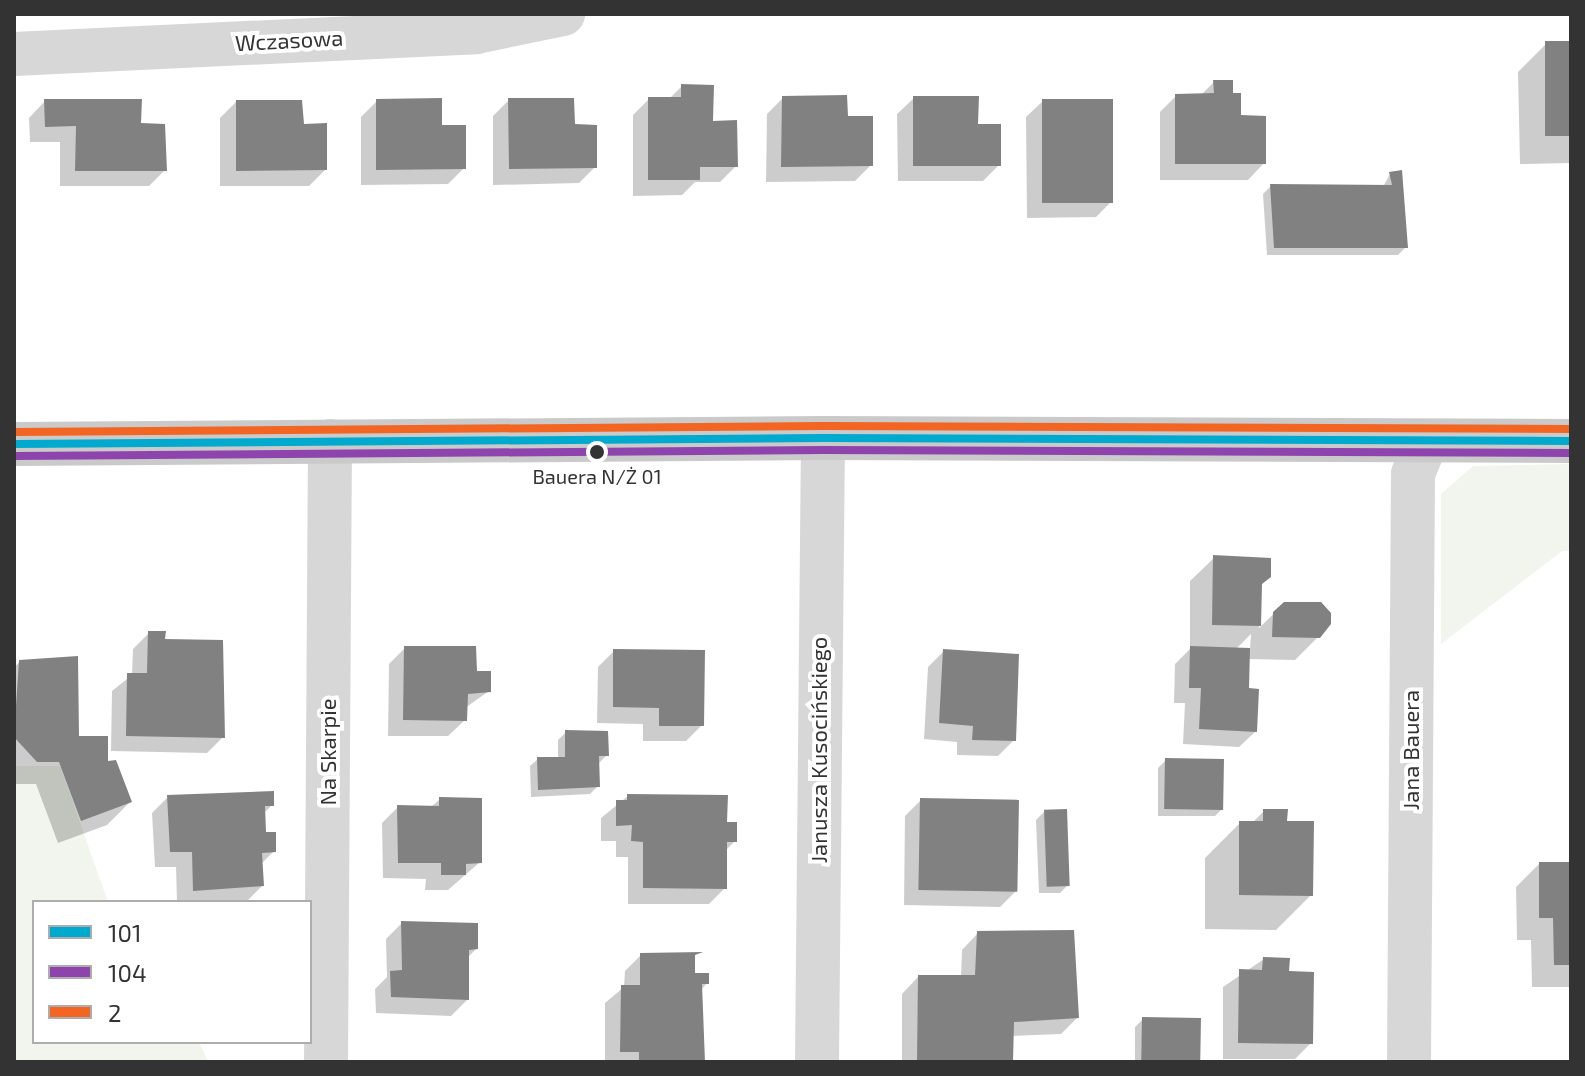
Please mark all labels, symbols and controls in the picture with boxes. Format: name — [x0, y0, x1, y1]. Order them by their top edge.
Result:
street label: Wczasowa — [234, 24, 344, 56]
marker: Bauera N/Ż 01 — [589, 444, 605, 460]
place label: Bauera N/Ż 01 — [532, 464, 662, 488]
street label: Janusza Kusocińskiego — [806, 637, 832, 863]
street label: Jana Bauera — [1398, 690, 1424, 810]
street label: Na Skarpie — [315, 699, 341, 805]
legend — [32, 900, 312, 1044]
text: 101 — [108, 918, 142, 947]
text: 104 — [108, 958, 147, 987]
text: 2 — [108, 998, 122, 1027]

